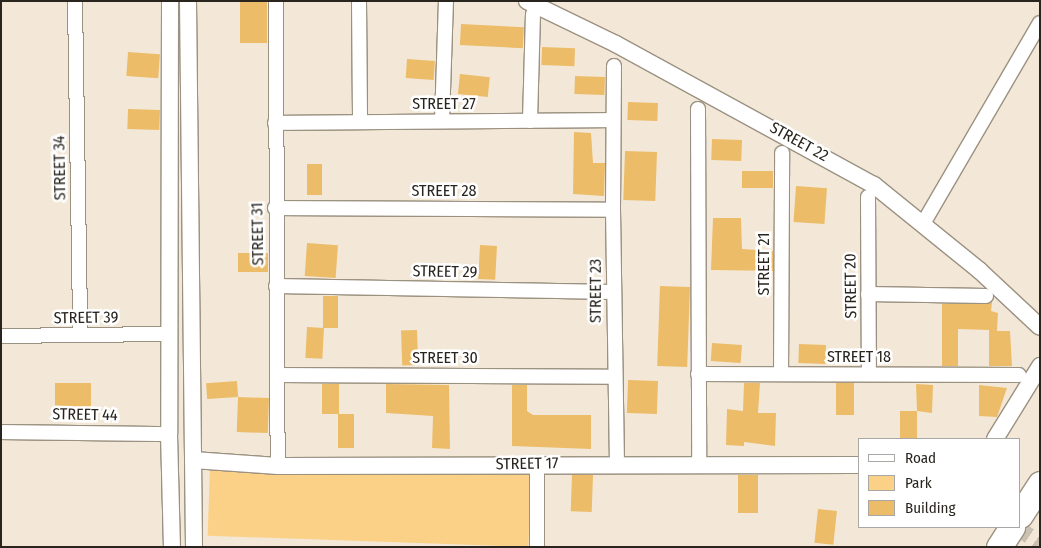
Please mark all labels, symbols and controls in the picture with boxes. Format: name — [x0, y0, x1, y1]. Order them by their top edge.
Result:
street label: STREET 27 — [412, 94, 476, 114]
street label: STREET 22 — [766, 118, 832, 166]
street label: STREET 34 — [50, 135, 70, 201]
street label: STREET 28 — [412, 181, 476, 201]
street label: STREET 31 — [248, 202, 268, 266]
street label: STREET 21 — [754, 233, 774, 295]
street label: STREET 20 — [841, 253, 861, 319]
street label: STREET 23 — [586, 259, 606, 323]
street label: STREET 29 — [413, 262, 477, 282]
street label: STREET 39 — [53, 308, 119, 328]
street label: STREET 18 — [827, 347, 891, 367]
street label: STREET 30 — [412, 348, 478, 368]
street label: STREET 44 — [52, 405, 118, 425]
legend — [858, 438, 1021, 528]
text: Road — [905, 449, 936, 467]
street label: STREET 17 — [496, 454, 558, 474]
text: Park — [905, 474, 932, 492]
text: Building — [905, 499, 956, 517]

